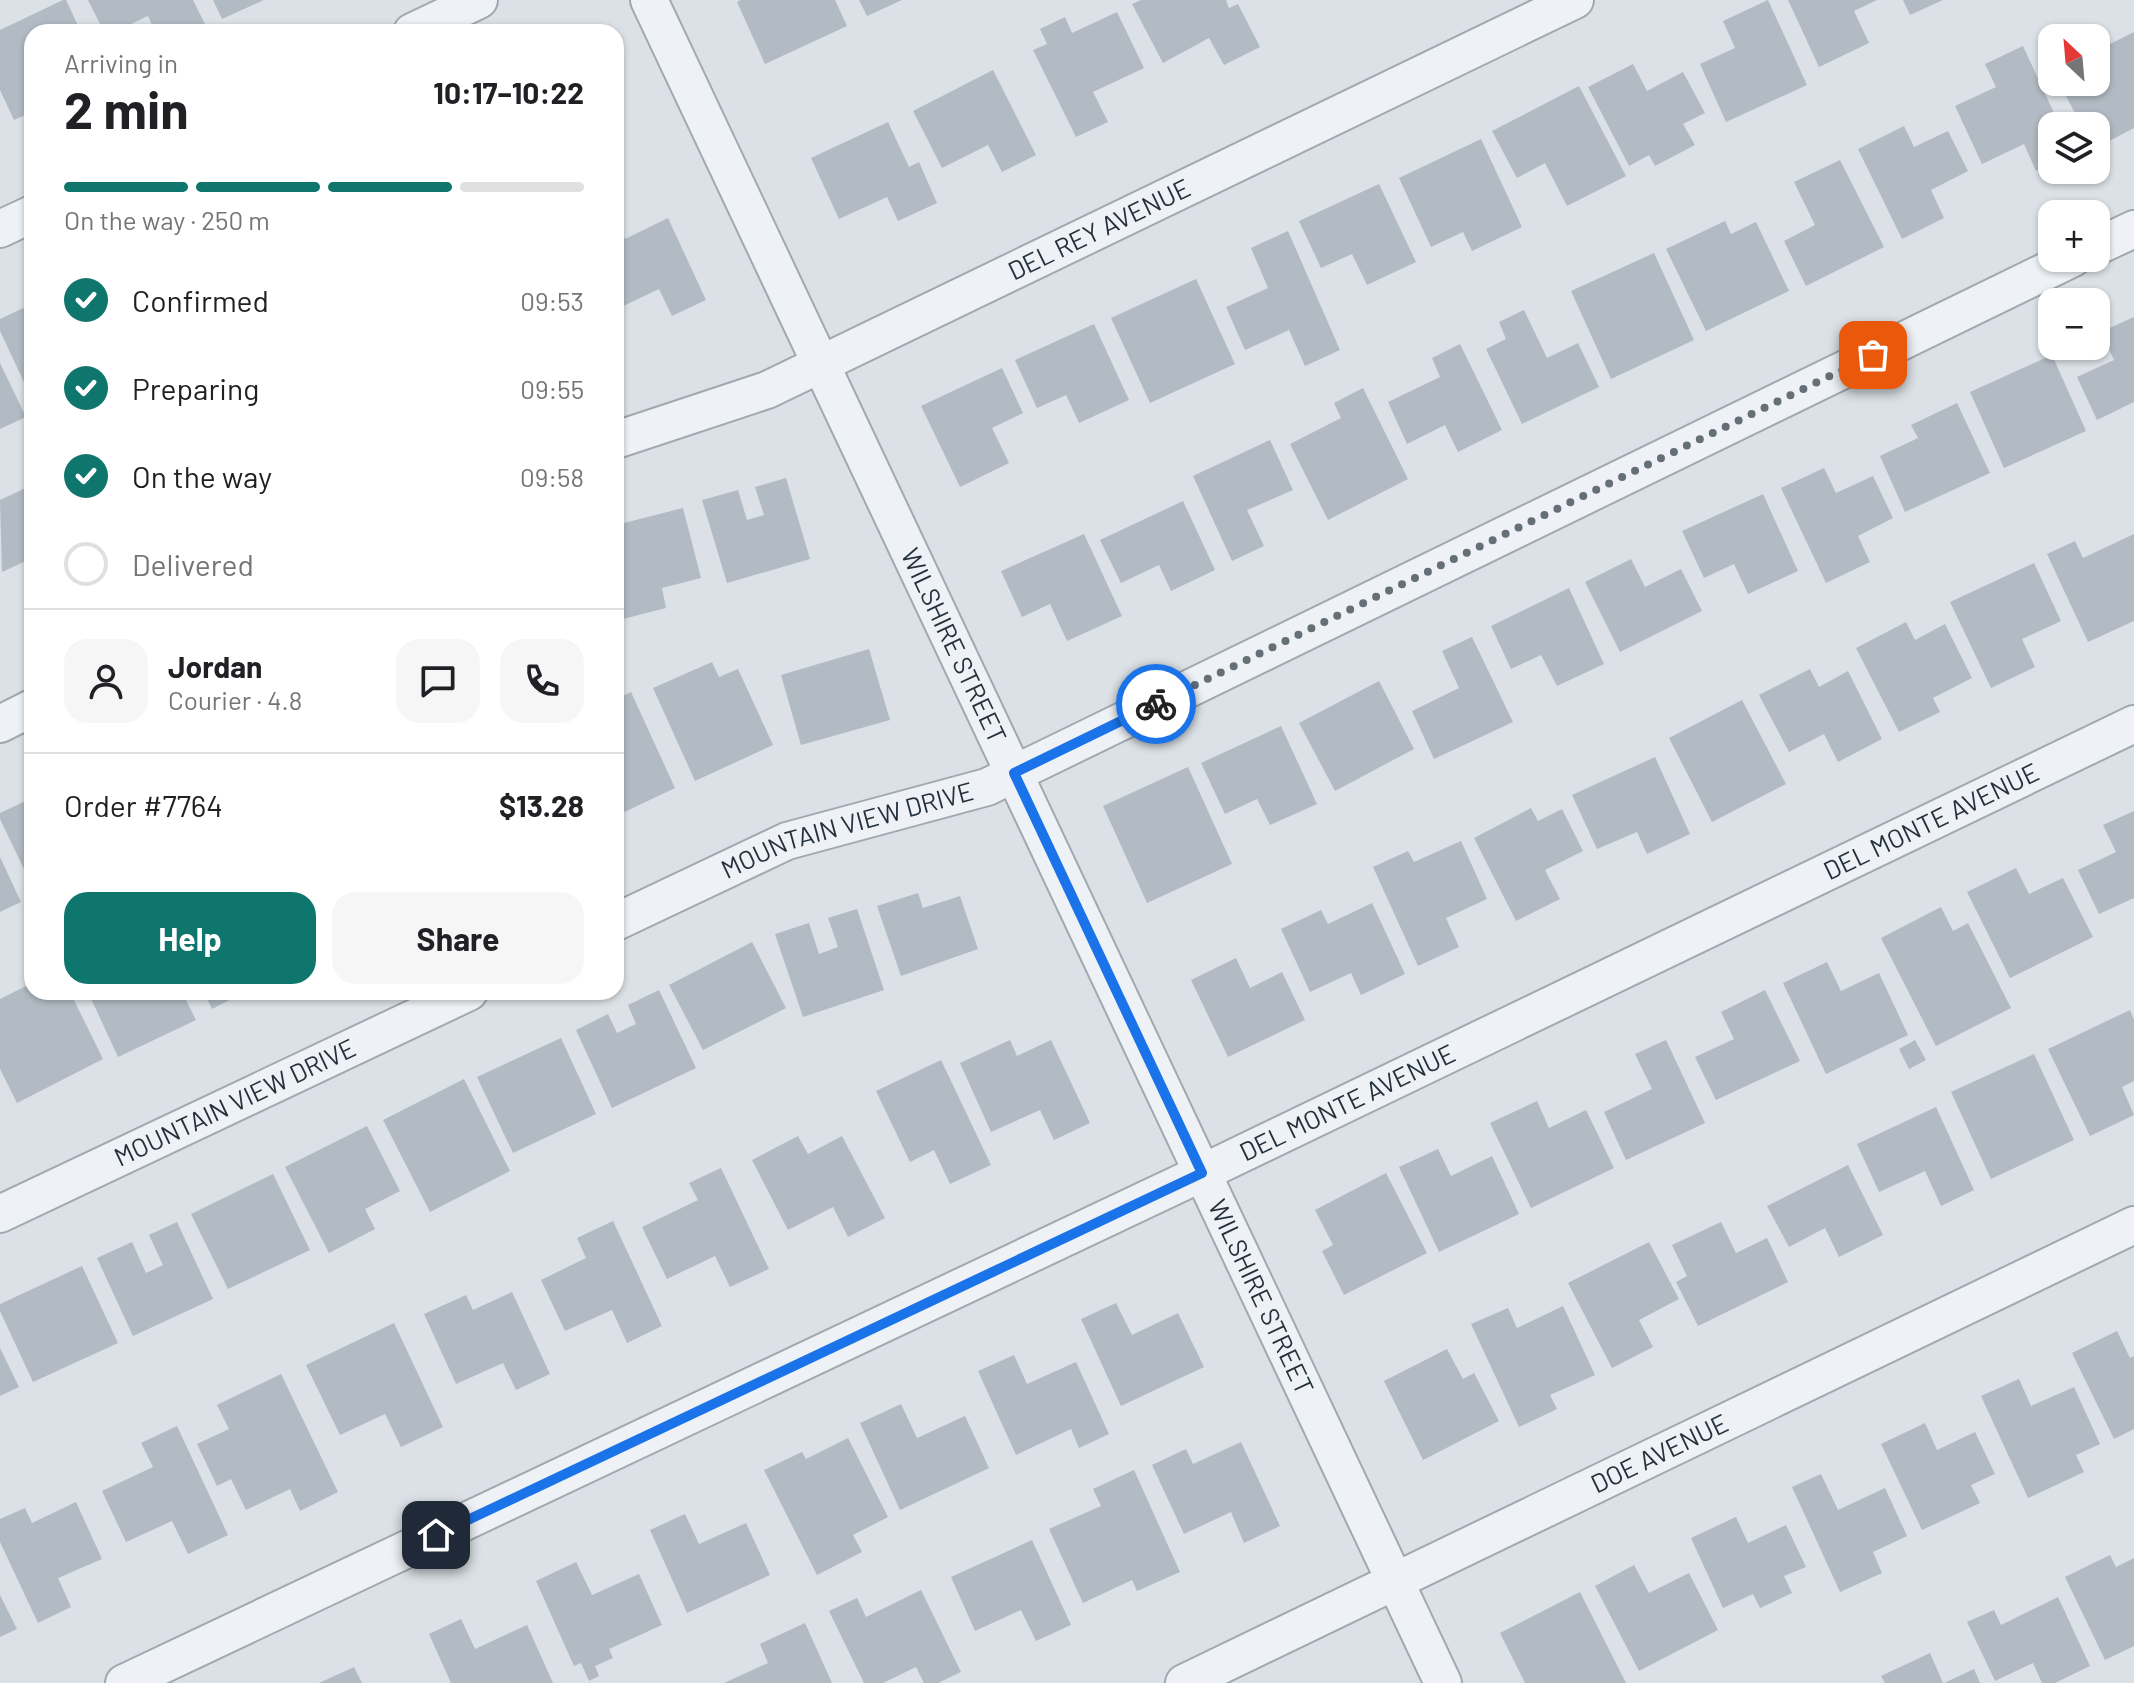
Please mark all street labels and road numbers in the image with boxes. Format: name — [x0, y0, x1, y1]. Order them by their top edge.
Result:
street label: DEL REY AVENUE — [1002, 171, 1195, 285]
street label: WILSHIRE STREET — [896, 543, 1014, 747]
street label: DEL MONTE AVENUE — [1818, 755, 2043, 885]
street label: MOUNTAIN VIEW DRIVE — [716, 774, 977, 884]
street label: MOUNTAIN VIEW DRIVE — [109, 1031, 360, 1172]
street label: DEL MONTE AVENUE — [1234, 1037, 1460, 1167]
street label: WILSHIRE STREET — [1203, 1194, 1321, 1399]
street label: DOE AVENUE — [1585, 1406, 1733, 1499]

